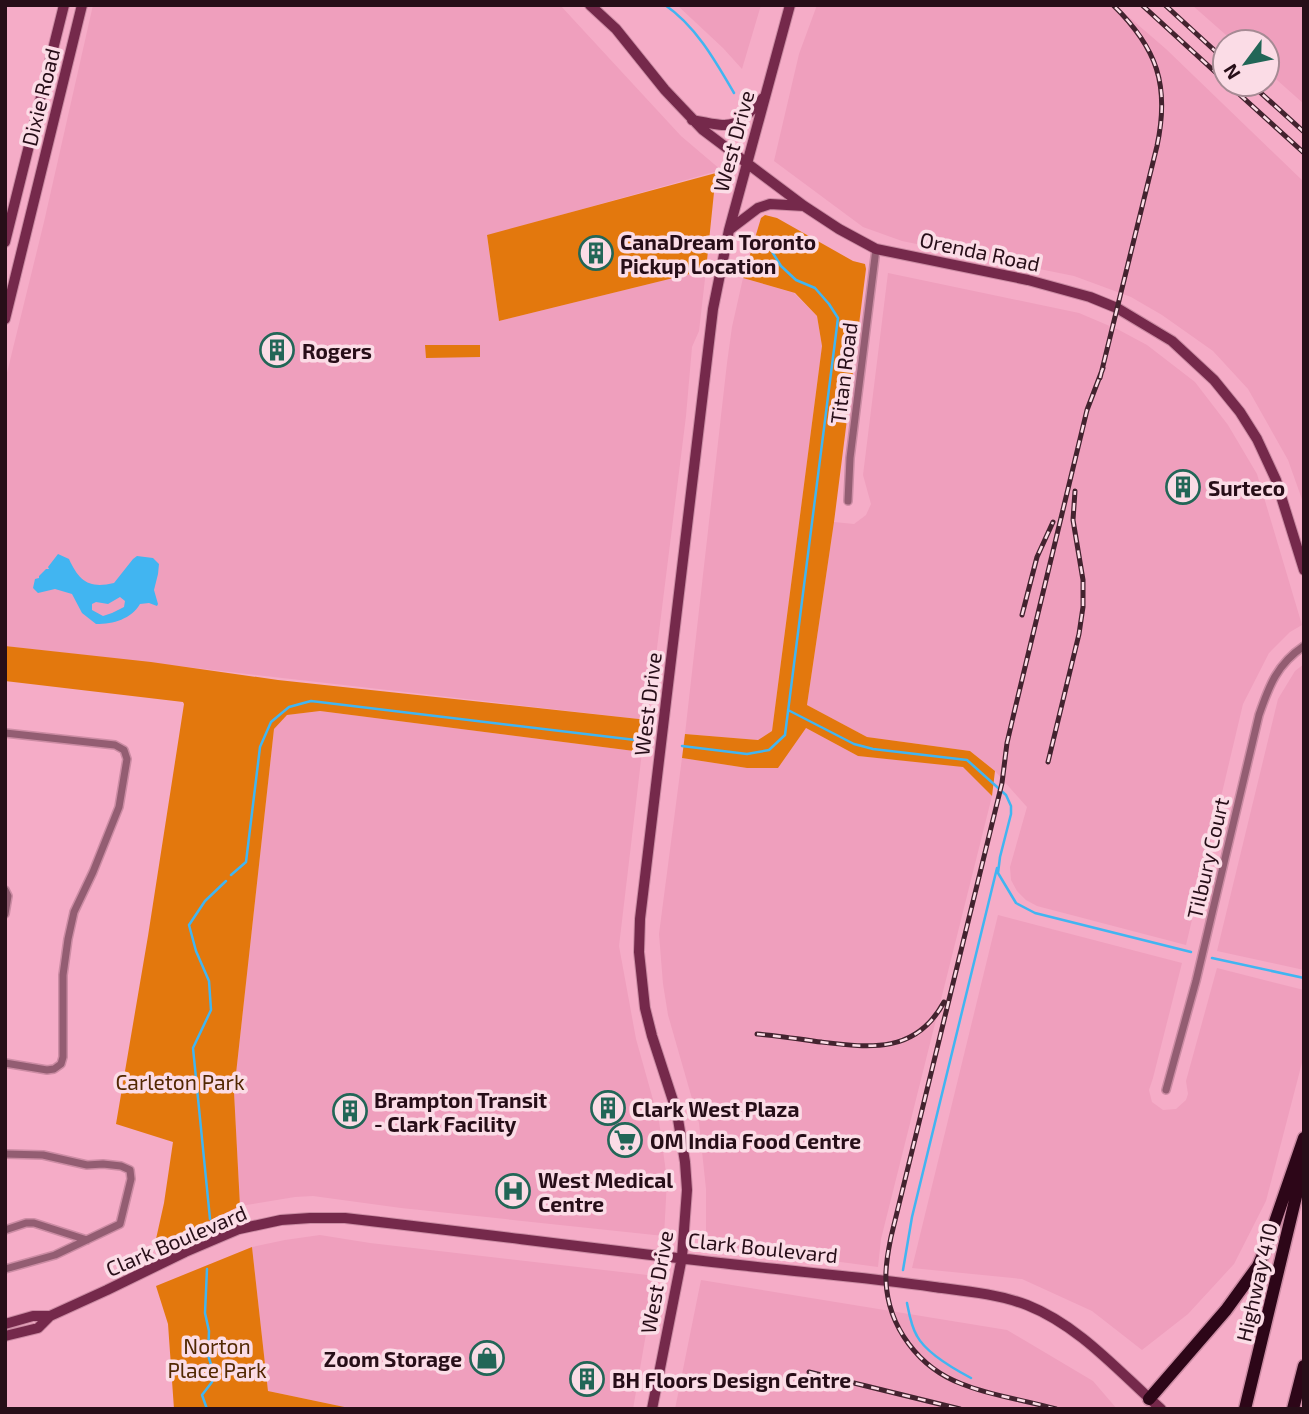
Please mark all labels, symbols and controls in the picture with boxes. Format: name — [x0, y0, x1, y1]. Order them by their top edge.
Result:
north arrow — [1211, 28, 1281, 98]
street label: Dixie Road — [16, 46, 64, 148]
text: N — [1218, 60, 1245, 84]
street label: West Drive — [707, 88, 759, 194]
street label: Orenda Road — [918, 226, 1042, 276]
place label: CanaDream Toronto Pickup Location — [620, 229, 816, 278]
building icon: CanaDream Toronto Pickup Location — [577, 234, 615, 272]
street label: Titan Road — [824, 321, 862, 425]
building icon: Rogers — [258, 331, 296, 369]
place label: Rogers — [302, 338, 372, 363]
building icon: Surteco — [1164, 468, 1202, 506]
place label: Surteco — [1208, 475, 1285, 500]
street label: West Drive — [628, 651, 666, 757]
street label: Tilbury Court — [1181, 795, 1233, 921]
park label: Carleton Park — [115, 1069, 245, 1094]
place label: Brampton Transit - Clark Facility — [374, 1087, 548, 1137]
building icon: Clark West Plaza — [589, 1089, 627, 1127]
building icon: Brampton Transit - Clark Facility — [331, 1092, 369, 1130]
place label: Clark West Plaza — [632, 1096, 799, 1121]
supermarket icon: OM India Food Centre — [606, 1121, 644, 1159]
place label: OM India Food Centre — [650, 1128, 861, 1153]
place label: West Medical Centre — [538, 1167, 673, 1216]
hospital icon: West Medical Centre — [494, 1172, 532, 1210]
street label: Clark Boulevard — [102, 1199, 250, 1281]
street label: Highway 410 — [1230, 1220, 1282, 1344]
street label: Clark Boulevard — [687, 1227, 839, 1267]
street label: West Drive — [635, 1229, 677, 1335]
park label: Norton Place Park — [167, 1333, 267, 1382]
shop icon: Zoom Storage — [468, 1339, 506, 1377]
place label: Zoom Storage — [324, 1346, 462, 1371]
building icon: BH Floors Design Centre — [568, 1360, 606, 1398]
place label: BH Floors Design Centre — [612, 1367, 851, 1392]

